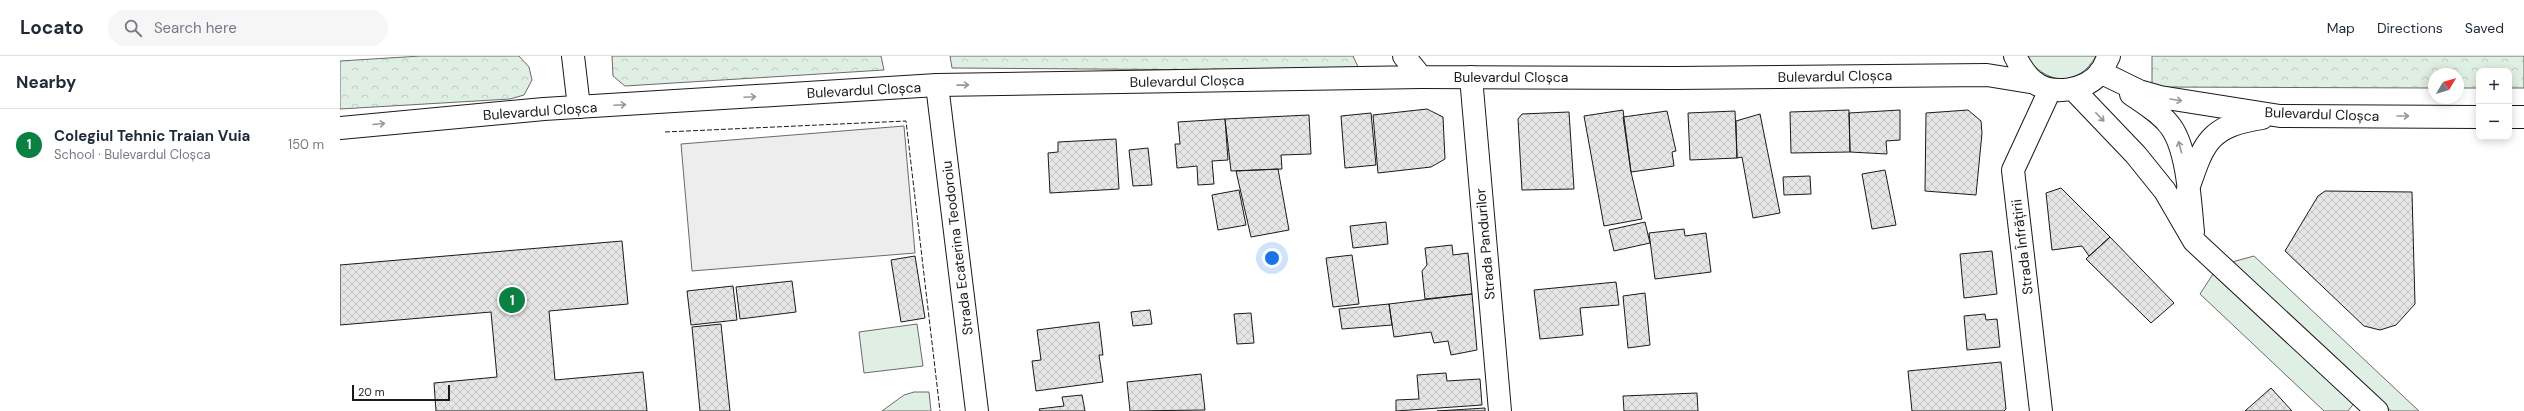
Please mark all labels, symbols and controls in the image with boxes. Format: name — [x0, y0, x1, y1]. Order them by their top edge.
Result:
search box — [108, 10, 388, 46]
text: Locato — [20, 15, 84, 40]
icon: search — [122, 17, 144, 39]
text: Search here — [154, 18, 237, 38]
text: Map — [2327, 19, 2355, 37]
text: Directions — [2377, 19, 2443, 37]
text: Saved — [2465, 19, 2504, 37]
street label: Bulevardul Cloșca — [1778, 66, 1892, 86]
street label: Bulevardul Cloșca — [1454, 68, 1568, 86]
north arrow — [2428, 68, 2464, 104]
map controls — [2476, 68, 2512, 140]
button: + — [2476, 68, 2512, 104]
text: Nearby — [16, 71, 76, 93]
street label: Bulevardul Cloșca — [1130, 71, 1244, 91]
street label: Bulevardul Cloșca — [806, 78, 922, 102]
one-way arrow — [956, 81, 969, 89]
one-way arrow — [743, 93, 756, 100]
one-way arrow — [2169, 96, 2182, 104]
street label: Bulevardul Cloșca — [482, 98, 598, 124]
one-way arrow — [613, 101, 626, 108]
street label: Bulevardul Cloșca — [2264, 103, 2380, 125]
button: − — [2476, 104, 2512, 140]
one-way arrow — [2095, 112, 2105, 122]
one-way arrow — [2396, 112, 2409, 120]
one-way arrow — [372, 120, 385, 128]
text: Colegiul Tehnic Traian Vuia — [54, 126, 250, 146]
text: 1 — [27, 136, 31, 153]
text: 150 m — [288, 136, 324, 153]
one-way arrow — [2175, 141, 2183, 154]
text: School · Bulevardul Cloșca — [54, 146, 211, 163]
street label: Strada Ecaterina Teodoroiu — [937, 160, 977, 336]
street label: Strada Pandurilor — [1471, 187, 1499, 301]
street label: Strada Înfrățirii — [2007, 198, 2037, 296]
your location — [1262, 248, 1282, 268]
pin: 1 — [499, 285, 525, 315]
scale bar — [352, 383, 450, 402]
text: 20 m — [358, 385, 384, 399]

